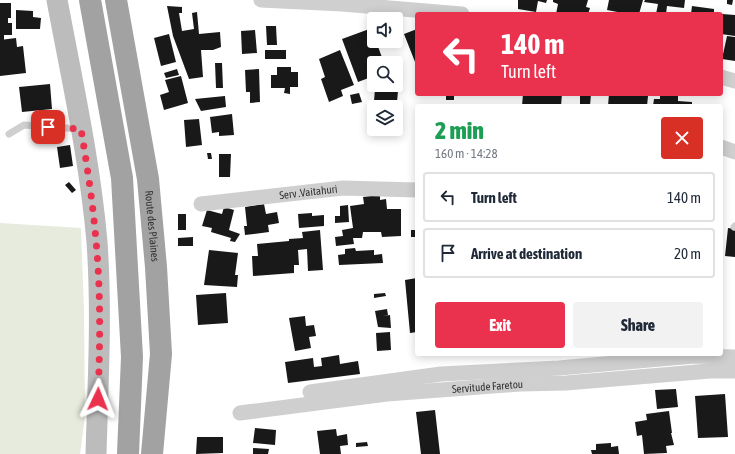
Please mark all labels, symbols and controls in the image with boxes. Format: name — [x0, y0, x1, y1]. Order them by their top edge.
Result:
map controls — [367, 12, 403, 136]
button: sound — [367, 12, 403, 48]
icon: left — [435, 28, 487, 80]
text: 140 m — [501, 28, 564, 60]
button: search — [367, 56, 403, 92]
text: Turn left — [501, 61, 556, 82]
button: layers — [367, 100, 403, 136]
pin — [31, 110, 65, 144]
icon: arrive — [37, 116, 59, 138]
text: 2 min — [435, 117, 484, 144]
button: close — [661, 117, 703, 159]
text: 160 m · 14:28 — [435, 146, 498, 161]
street label: Serv .Vaitahuri — [279, 183, 338, 201]
icon: left — [437, 186, 459, 208]
text: Turn left — [471, 189, 517, 206]
text: 140 m — [667, 189, 701, 206]
street label: Route des Plaines — [143, 190, 161, 262]
icon: arrive — [437, 242, 459, 264]
text: Arrive at destination — [471, 245, 582, 262]
text: 20 m — [674, 245, 701, 262]
button: Exit — [435, 302, 565, 348]
button: Share — [573, 302, 703, 348]
position arrow — [77, 378, 119, 420]
street label: Servitude Faretou — [451, 378, 523, 395]

